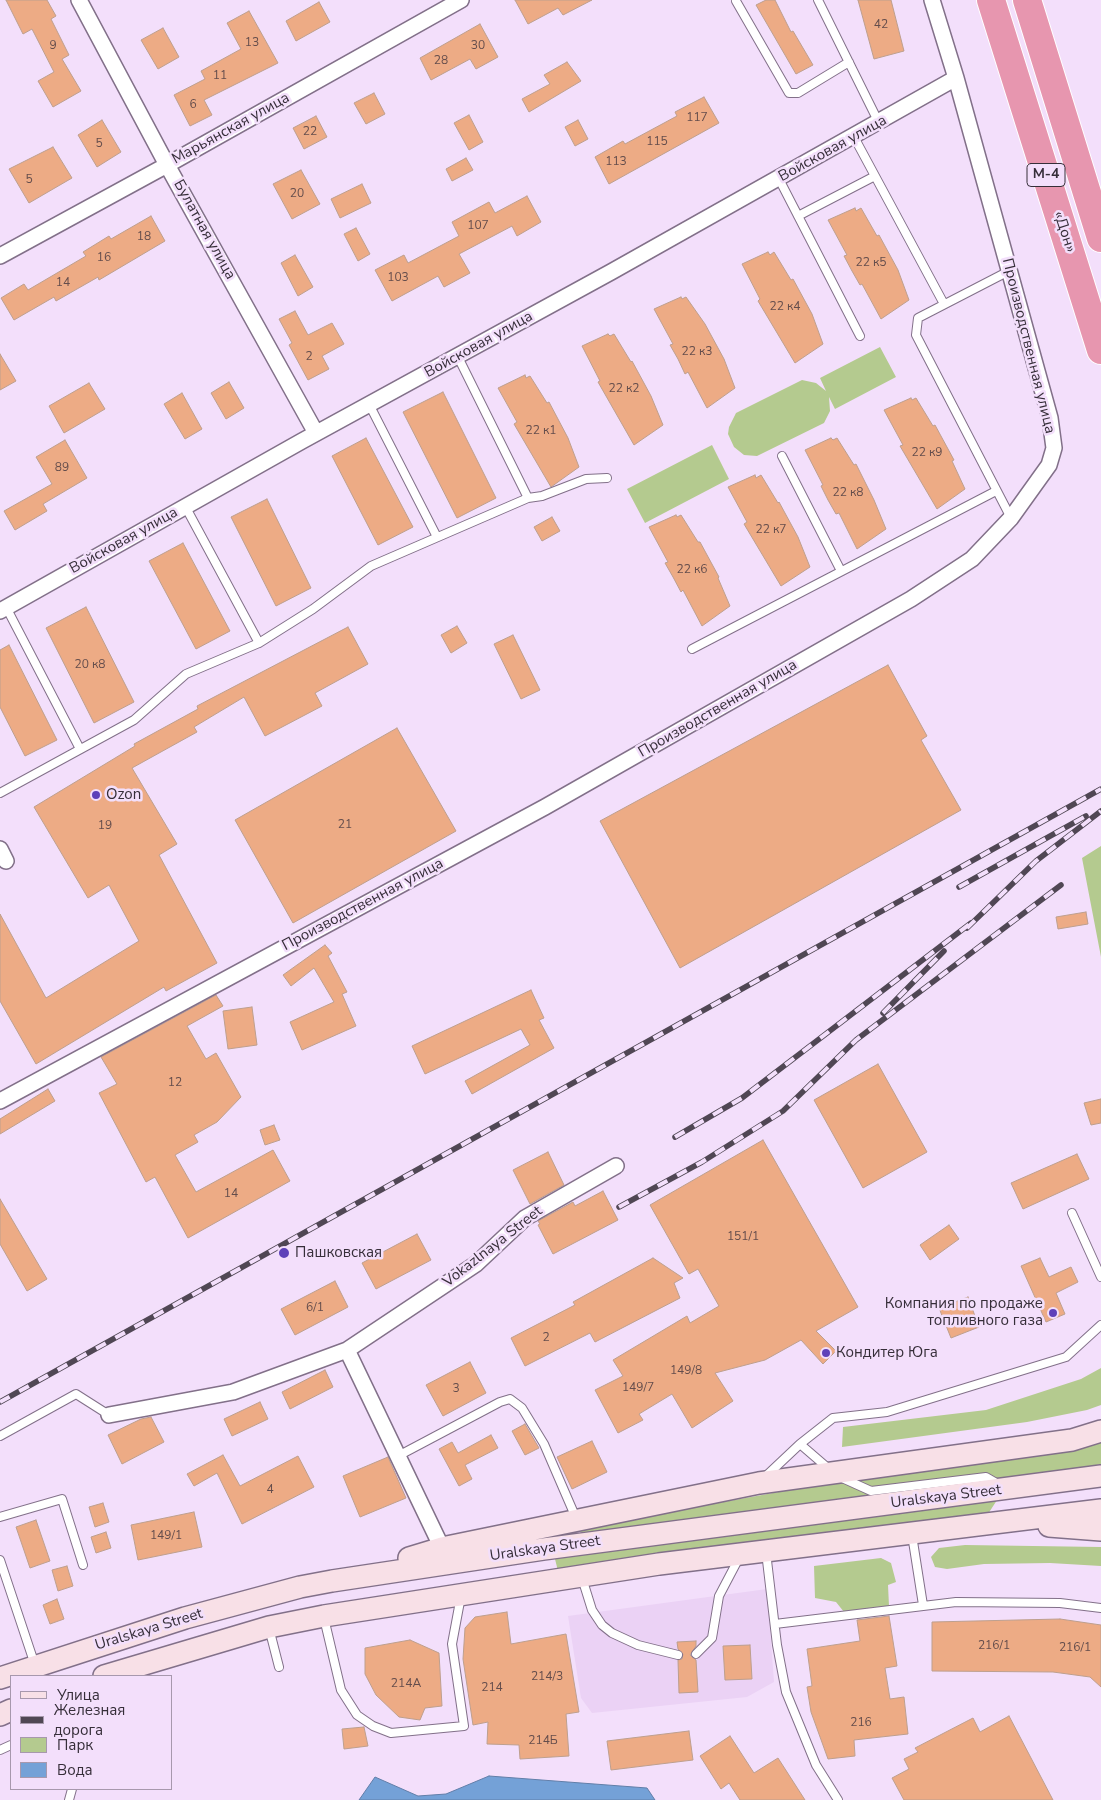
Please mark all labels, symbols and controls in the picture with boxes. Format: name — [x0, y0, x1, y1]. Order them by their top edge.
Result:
house number: 42 — [874, 18, 888, 32]
house number: 13 — [245, 36, 259, 50]
house number: 9 — [49, 39, 57, 53]
house number: 30 — [471, 39, 485, 53]
house number: 28 — [434, 54, 448, 68]
house number: 11 — [213, 69, 227, 83]
street label: Марьянская улица — [169, 89, 293, 169]
house number: 6 — [189, 98, 197, 112]
house number: 117 — [686, 111, 708, 125]
street label: Войсковая улица — [776, 112, 890, 186]
house number: 22 — [303, 125, 317, 139]
house number: 115 — [646, 135, 668, 149]
house number: 5 — [95, 137, 103, 151]
house number: 113 — [605, 155, 627, 169]
road number: М-4 — [1027, 164, 1065, 186]
house number: 5 — [25, 173, 33, 187]
street label: Булатная улица — [169, 177, 239, 283]
house number: 20 — [290, 187, 304, 201]
street label: «Дон» — [1049, 209, 1079, 255]
house number: 107 — [467, 219, 489, 233]
house number: 18 — [137, 230, 151, 244]
house number: 16 — [97, 251, 111, 265]
house number: 22 к5 — [856, 256, 886, 270]
street label: Производственная улица — [997, 256, 1059, 436]
house number: 103 — [387, 271, 409, 285]
house number: 14 — [56, 276, 70, 290]
house number: 22 к4 — [770, 300, 800, 314]
street label: Войсковая улица — [422, 308, 536, 382]
house number: 22 к3 — [682, 345, 712, 359]
house number: 2 — [305, 350, 313, 364]
house number: 22 к2 — [609, 382, 639, 396]
house number: 22 к1 — [526, 424, 556, 438]
house number: 22 к9 — [912, 446, 942, 460]
house number: 89 — [55, 461, 69, 475]
house number: 22 к8 — [833, 486, 863, 500]
street label: Войсковая улица — [67, 504, 181, 578]
house number: 22 к7 — [756, 523, 786, 537]
house number: 22 к6 — [677, 563, 707, 577]
street label: Производственная улица — [636, 656, 800, 762]
house number: 20 к8 — [75, 658, 105, 672]
place label: Ozon — [106, 786, 141, 804]
marker: Ozon — [90, 789, 102, 801]
house number: 21 — [338, 818, 352, 832]
house number: 19 — [98, 819, 112, 833]
street label: Производственная улица — [279, 855, 447, 955]
house number: 12 — [168, 1076, 182, 1090]
house number: 14 — [224, 1187, 238, 1201]
street label: Vokazlnaya Street — [440, 1203, 546, 1291]
house number: 151/1 — [727, 1230, 759, 1244]
place label: Пашковская — [295, 1244, 382, 1262]
marker: Пашковская — [277, 1246, 291, 1260]
place label: Компания по продаже топливного газа — [885, 1295, 1043, 1330]
house number: 6/1 — [306, 1301, 324, 1315]
marker: Компания по продаже топливного газа — [1047, 1307, 1059, 1319]
house number: 2 — [542, 1331, 550, 1345]
place label: Кондитер Юга — [836, 1344, 938, 1362]
marker: Кондитер Юга — [820, 1347, 832, 1359]
house number: 149/8 — [670, 1364, 702, 1378]
house number: 149/7 — [622, 1381, 654, 1395]
house number: 3 — [452, 1382, 460, 1396]
street label: Uralskaya Street — [890, 1481, 1002, 1513]
house number: 4 — [266, 1483, 274, 1497]
house number: 149/1 — [150, 1529, 182, 1543]
street label: Uralskaya Street — [489, 1532, 601, 1566]
street label: Uralskaya Street — [93, 1605, 205, 1655]
house number: 216/1 — [978, 1639, 1010, 1653]
house number: 216/1 — [1059, 1641, 1091, 1655]
house number: 214/3 — [531, 1670, 563, 1684]
legend — [10, 1675, 172, 1790]
house number: 214А — [391, 1677, 421, 1691]
house number: 214 — [481, 1681, 503, 1695]
text: Улица — [57, 1685, 100, 1705]
text: Железная дорога — [54, 1700, 125, 1740]
house number: 216 — [850, 1716, 872, 1730]
house number: 214Б — [528, 1734, 558, 1748]
text: Парк — [57, 1735, 93, 1755]
text: Вода — [57, 1760, 93, 1780]

